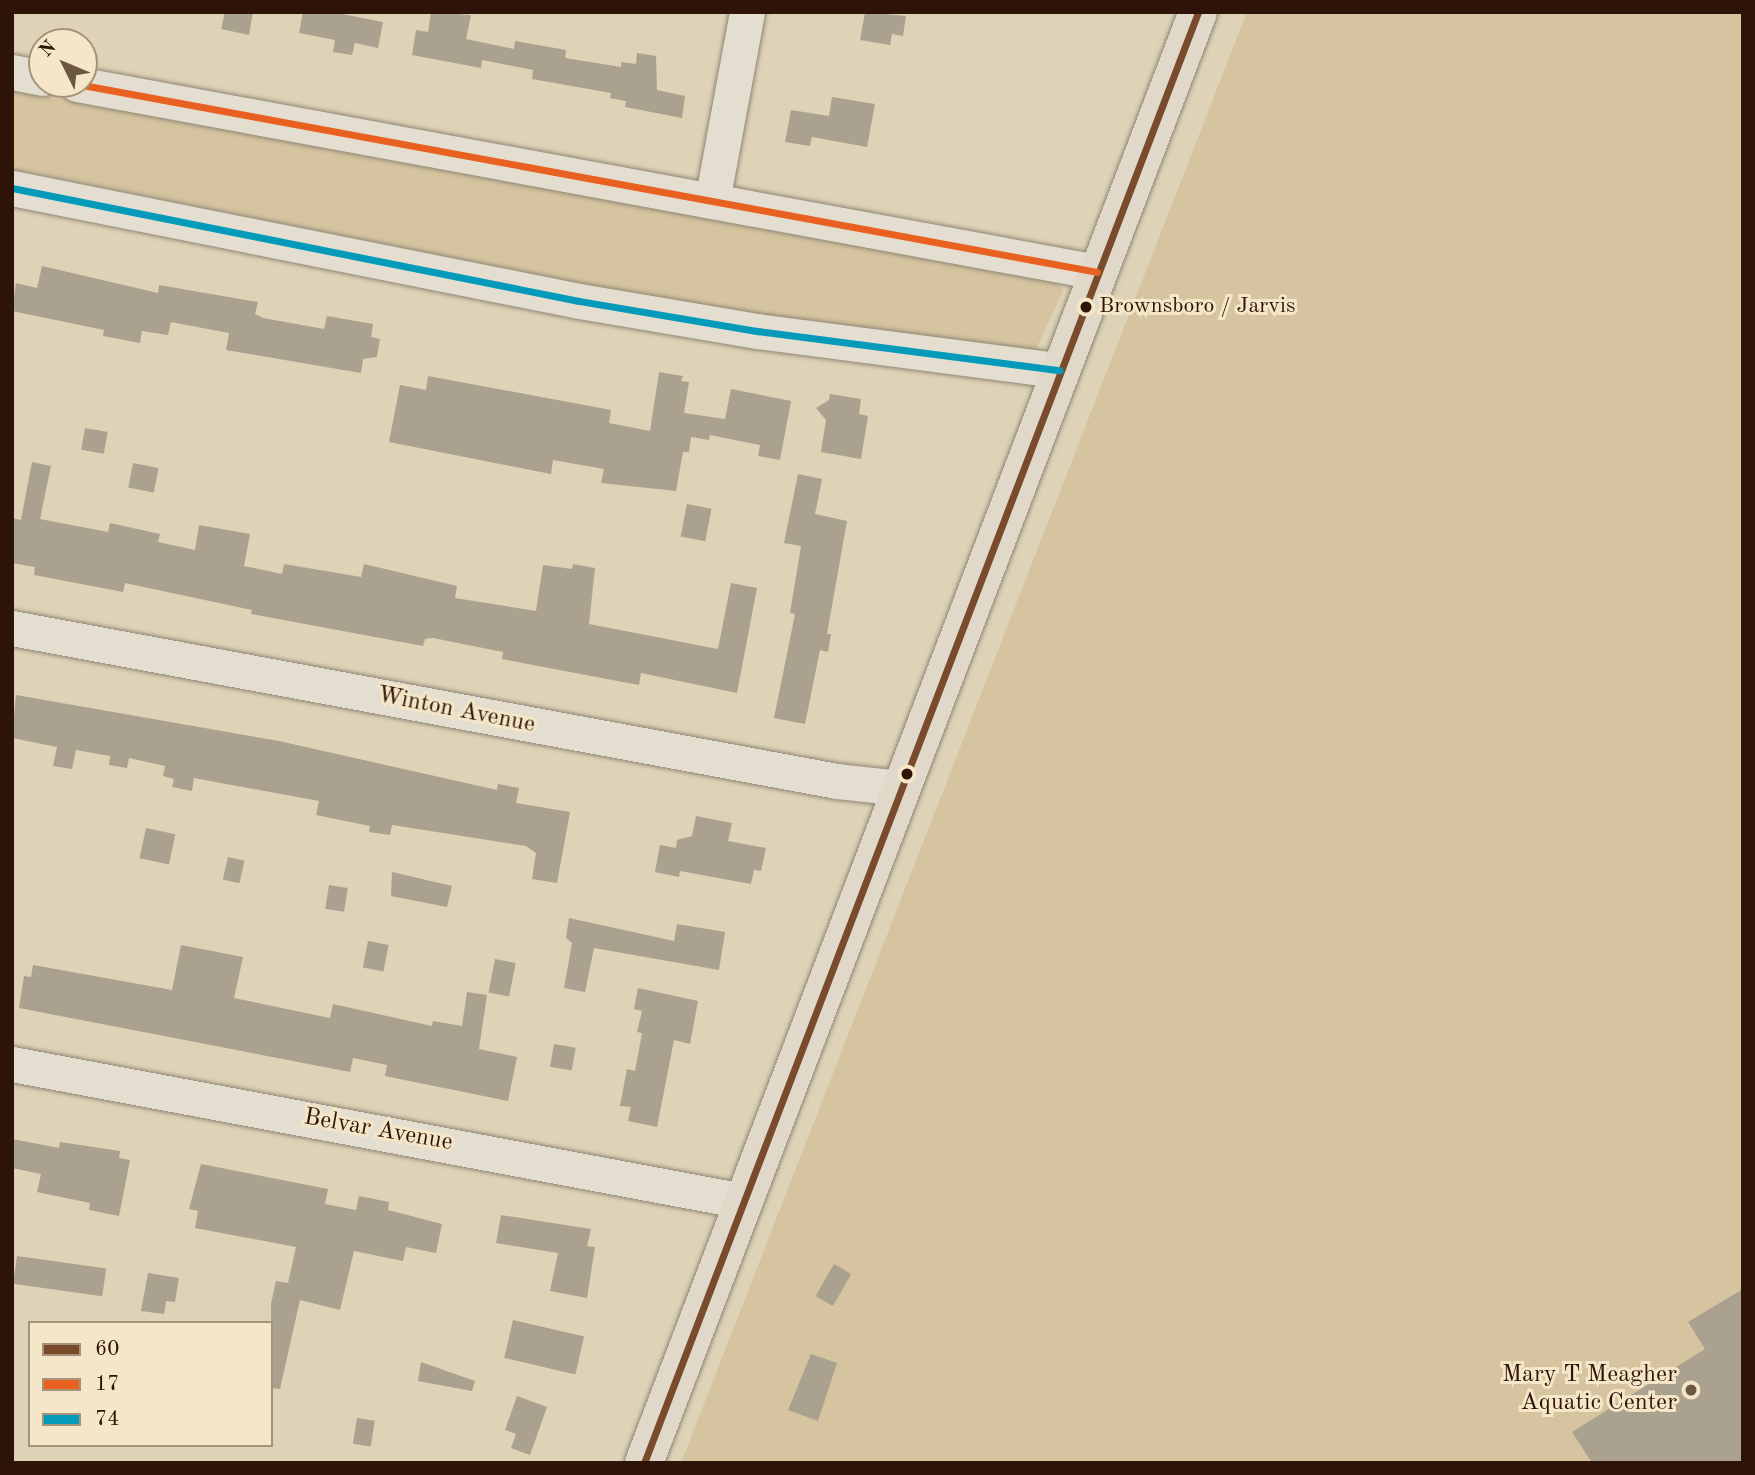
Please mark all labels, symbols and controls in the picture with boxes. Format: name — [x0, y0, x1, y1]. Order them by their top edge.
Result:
north arrow — [28, 28, 98, 98]
text: N — [37, 38, 61, 61]
place label: Brownsboro / Jarvis — [1099, 294, 1296, 320]
marker: Brownsboro / Jarvis — [1079, 300, 1093, 314]
street label: Winton Avenue — [375, 682, 537, 740]
unlabelled marker — [900, 767, 914, 781]
street label: Belvar Avenue — [301, 1104, 455, 1158]
legend — [28, 1321, 273, 1447]
text: 60 — [95, 1339, 119, 1360]
place label: Mary T Meagher Aquatic Center — [1502, 1362, 1677, 1418]
text: 17 — [95, 1374, 119, 1395]
marker: Mary T Meagher Aquatic Center — [1683, 1382, 1699, 1398]
text: 74 — [95, 1409, 119, 1430]

